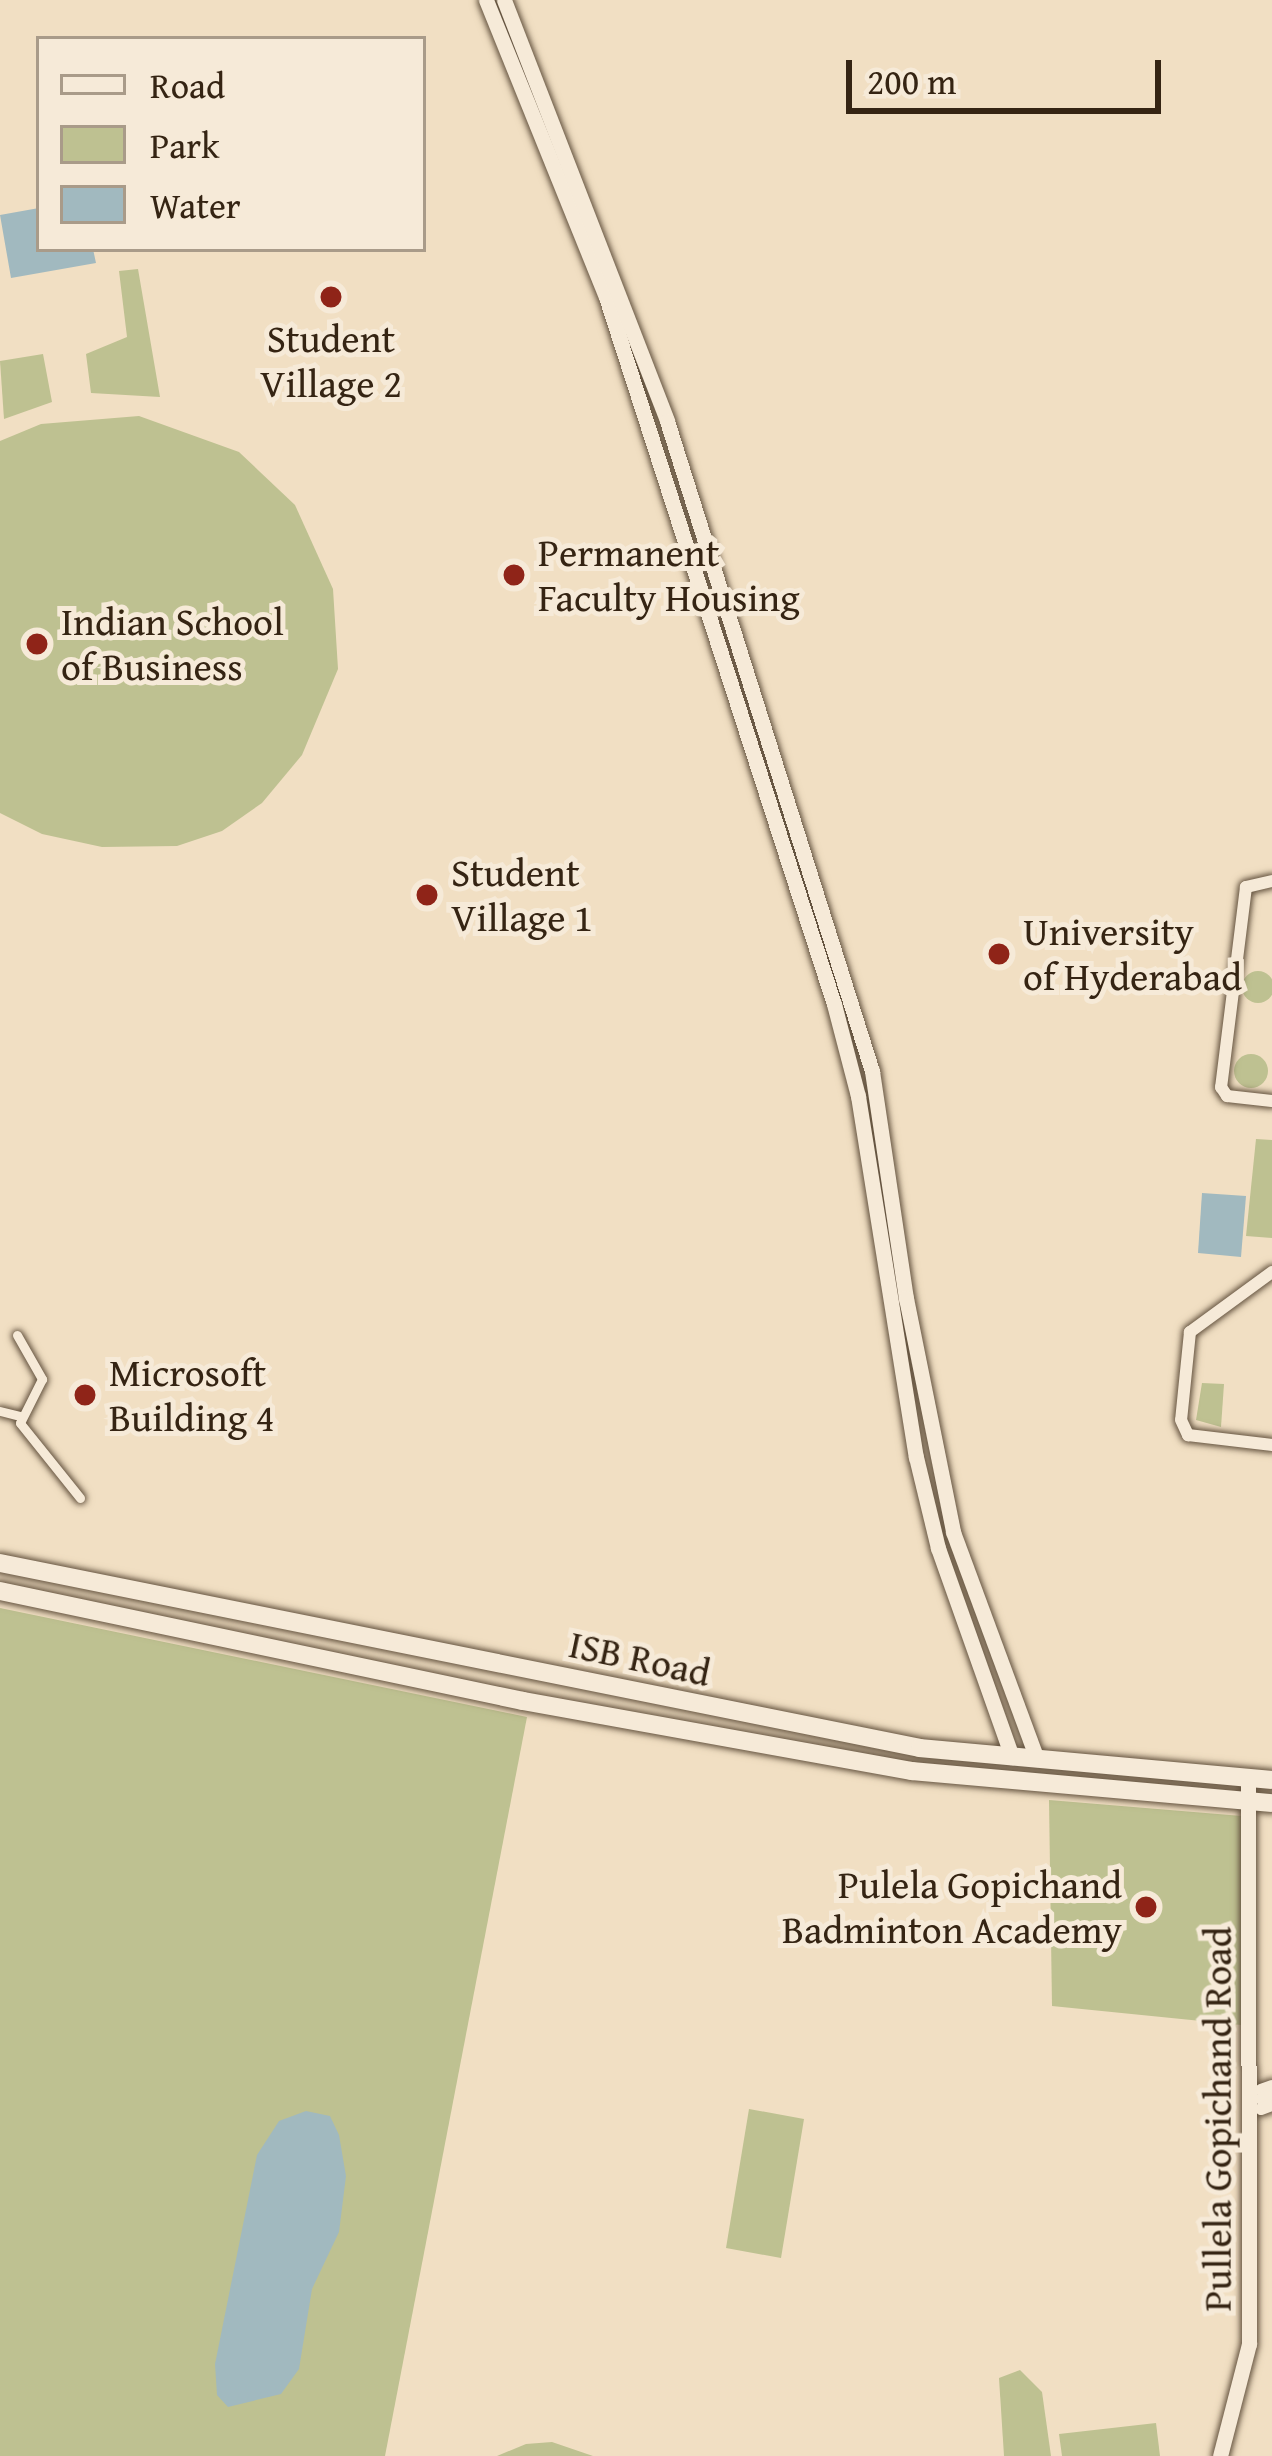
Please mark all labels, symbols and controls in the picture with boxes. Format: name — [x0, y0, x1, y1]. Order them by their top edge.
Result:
legend — [36, 36, 426, 252]
scale bar — [852, 36, 1167, 110]
text: 200 m — [867, 54, 956, 107]
text: Road — [150, 58, 225, 111]
text: Park — [150, 118, 220, 171]
text: Water — [150, 178, 241, 231]
marker: Student Village 2 — [318, 284, 344, 310]
place label: Student Village 2 — [260, 316, 402, 407]
place label: Permanent Faculty Housing — [538, 530, 800, 621]
marker: Permanent Faculty Housing — [501, 562, 527, 588]
place label: Indian School of Business — [61, 599, 284, 690]
marker: Indian School of Business — [24, 631, 50, 657]
place label: Student Village 1 — [451, 850, 593, 941]
marker: Student Village 1 — [414, 882, 440, 908]
place label: University of Hyderabad — [1023, 909, 1242, 1000]
marker: University of Hyderabad — [986, 941, 1012, 967]
place label: Microsoft Building 4 — [109, 1350, 275, 1441]
marker: Microsoft Building 4 — [72, 1382, 98, 1408]
street label: ISB Road — [565, 1620, 715, 1696]
place label: Pulela Gopichand Badminton Academy — [782, 1862, 1122, 1953]
marker: Pulela Gopichand Badminton Academy — [1133, 1894, 1159, 1920]
street label: Pullela Gopichand Road — [1194, 1926, 1240, 2312]

